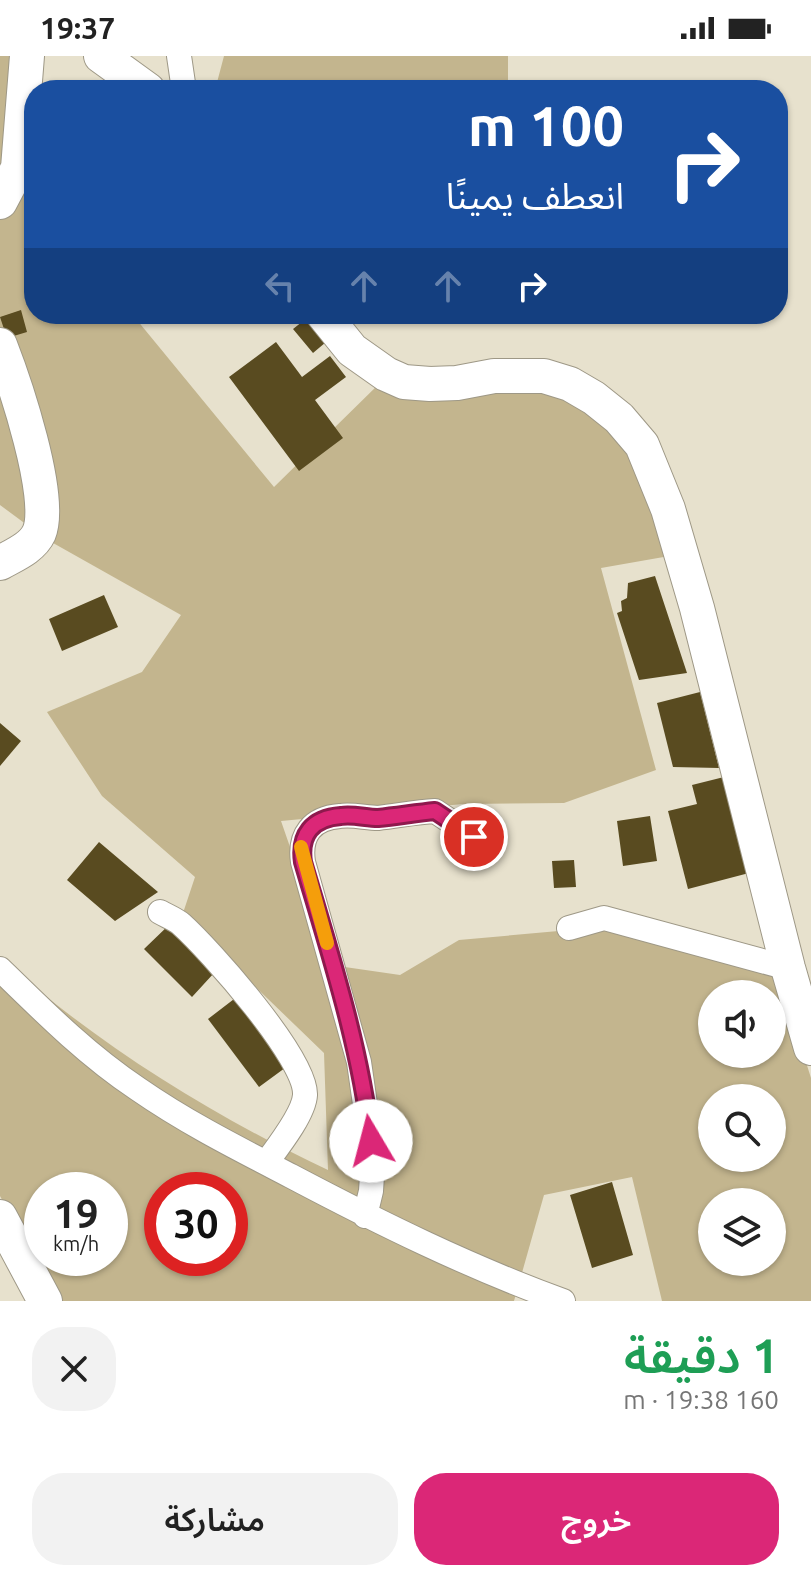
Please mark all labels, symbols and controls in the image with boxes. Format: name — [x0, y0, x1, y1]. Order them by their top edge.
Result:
text: 19:37 — [40, 11, 115, 45]
text: 100 m — [468, 94, 624, 157]
icon: right — [652, 112, 756, 216]
text: انعطف يمينًا — [446, 175, 624, 216]
icon: left — [258, 264, 302, 308]
icon: ahead — [342, 264, 386, 308]
icon: ahead — [426, 264, 470, 308]
icon: right — [510, 264, 554, 308]
pin — [440, 803, 508, 871]
icon: arrive — [452, 815, 496, 859]
map controls — [698, 980, 786, 1276]
button: sound — [698, 980, 786, 1068]
button: search — [698, 1084, 786, 1172]
position arrow — [329, 1099, 413, 1183]
speed limit sign: 30 — [144, 1172, 248, 1276]
button: layers — [698, 1188, 786, 1276]
text: 19 — [53, 1191, 99, 1236]
text: km/h — [53, 1232, 99, 1255]
button: close — [32, 1327, 116, 1411]
text: 1 دقيقة — [624, 1328, 779, 1382]
text: 160 m · 19:38 — [623, 1385, 779, 1414]
button: مشاركة — [32, 1473, 398, 1565]
button: خروج — [414, 1473, 779, 1565]

